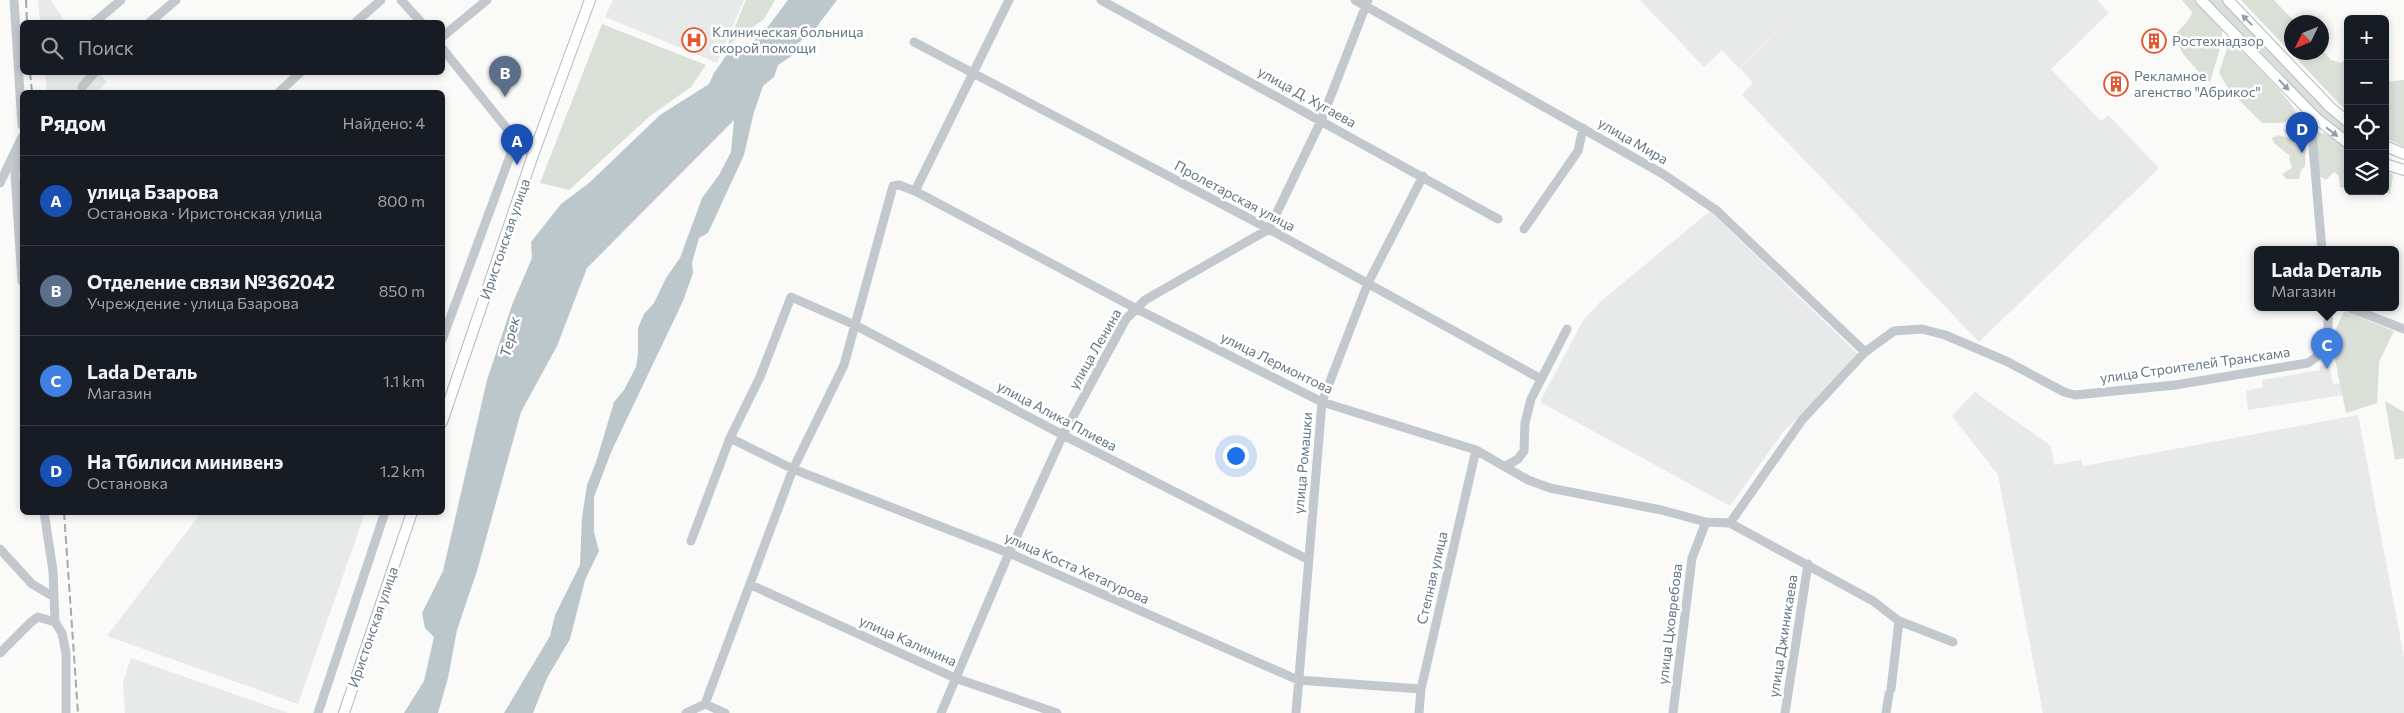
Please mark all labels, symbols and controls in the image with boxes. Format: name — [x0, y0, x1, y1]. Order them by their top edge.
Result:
one-way arrow — [2241, 15, 2253, 27]
north arrow — [2284, 15, 2329, 60]
map controls — [2344, 15, 2389, 195]
button: + — [2344, 15, 2389, 60]
search box — [20, 20, 445, 75]
place label: Клиническая больница скорой помощи — [712, 23, 863, 56]
hospital icon: Клиническая больница скорой помощи — [681, 27, 707, 53]
building icon: Ростехнадзор — [2141, 28, 2167, 54]
place label: Ростехнадзор — [2172, 32, 2264, 49]
icon: search — [38, 34, 66, 62]
text: Поиск — [78, 36, 134, 59]
pin: B — [489, 56, 521, 97]
button: − — [2344, 60, 2389, 105]
street label: улица Д. Хугаева — [1255, 63, 1359, 131]
place label: Рекламное агенство "Абрикос" — [2134, 67, 2261, 100]
building icon: Рекламное агенство "Абрикос" — [2103, 71, 2129, 97]
one-way arrow — [2278, 79, 2290, 91]
button: locate — [2344, 105, 2389, 150]
text: Рядом — [40, 110, 106, 135]
pin: D — [2286, 112, 2318, 153]
text: Найдено: 4 — [343, 113, 425, 132]
street label: улица Мира — [1595, 114, 1671, 167]
pin: A — [501, 124, 533, 165]
one-way arrow — [2325, 126, 2338, 137]
button: layers — [2344, 150, 2389, 195]
street label: Пролетарская улица — [1172, 157, 1299, 235]
street label: Иристонская улица — [476, 176, 533, 301]
text: улица Бзарова — [87, 180, 218, 203]
text: A — [50, 191, 62, 210]
text: 800 m — [377, 191, 425, 210]
text: Остановка · Иристонская улица — [87, 203, 322, 222]
popup — [2254, 246, 2399, 311]
text: Lada Dеталь — [2271, 258, 2382, 281]
text: Отделение связи №362042 — [87, 270, 335, 293]
text: B — [51, 281, 61, 300]
text: 850 m — [379, 281, 425, 300]
text: Магазин — [2271, 281, 2336, 300]
text: Учреждение · улица Бзарова — [87, 293, 299, 312]
street label: улица Ленина — [1065, 305, 1124, 392]
water label: Терек — [495, 314, 523, 359]
street label: улица Лермонтова — [1218, 328, 1336, 397]
pin: C — [2311, 328, 2343, 369]
street label: улица Строителей Транскама — [2099, 343, 2291, 386]
text: Lada Dеталь — [87, 360, 197, 383]
text: C — [51, 371, 61, 390]
text: 1.1 km — [383, 371, 425, 390]
street label: улица Алика Плиева — [995, 377, 1120, 454]
text: Магазин — [87, 383, 152, 402]
street label: улица Ромашки — [1290, 411, 1315, 515]
your location — [1223, 443, 1249, 469]
text: На Тбилиси минивенэ — [87, 450, 283, 473]
text: D — [50, 461, 62, 480]
text: 1.2 km — [380, 461, 425, 480]
text: Остановка — [87, 473, 168, 492]
street label: улица Коста Хетагурова — [1002, 528, 1152, 607]
street label: Степная улица — [1413, 530, 1450, 626]
street label: улица Цховребова — [1654, 562, 1685, 685]
street label: Иристонская улица — [344, 564, 401, 689]
street label: улица Джиникаева — [1764, 573, 1801, 698]
street label: улица Калинина — [857, 611, 960, 670]

